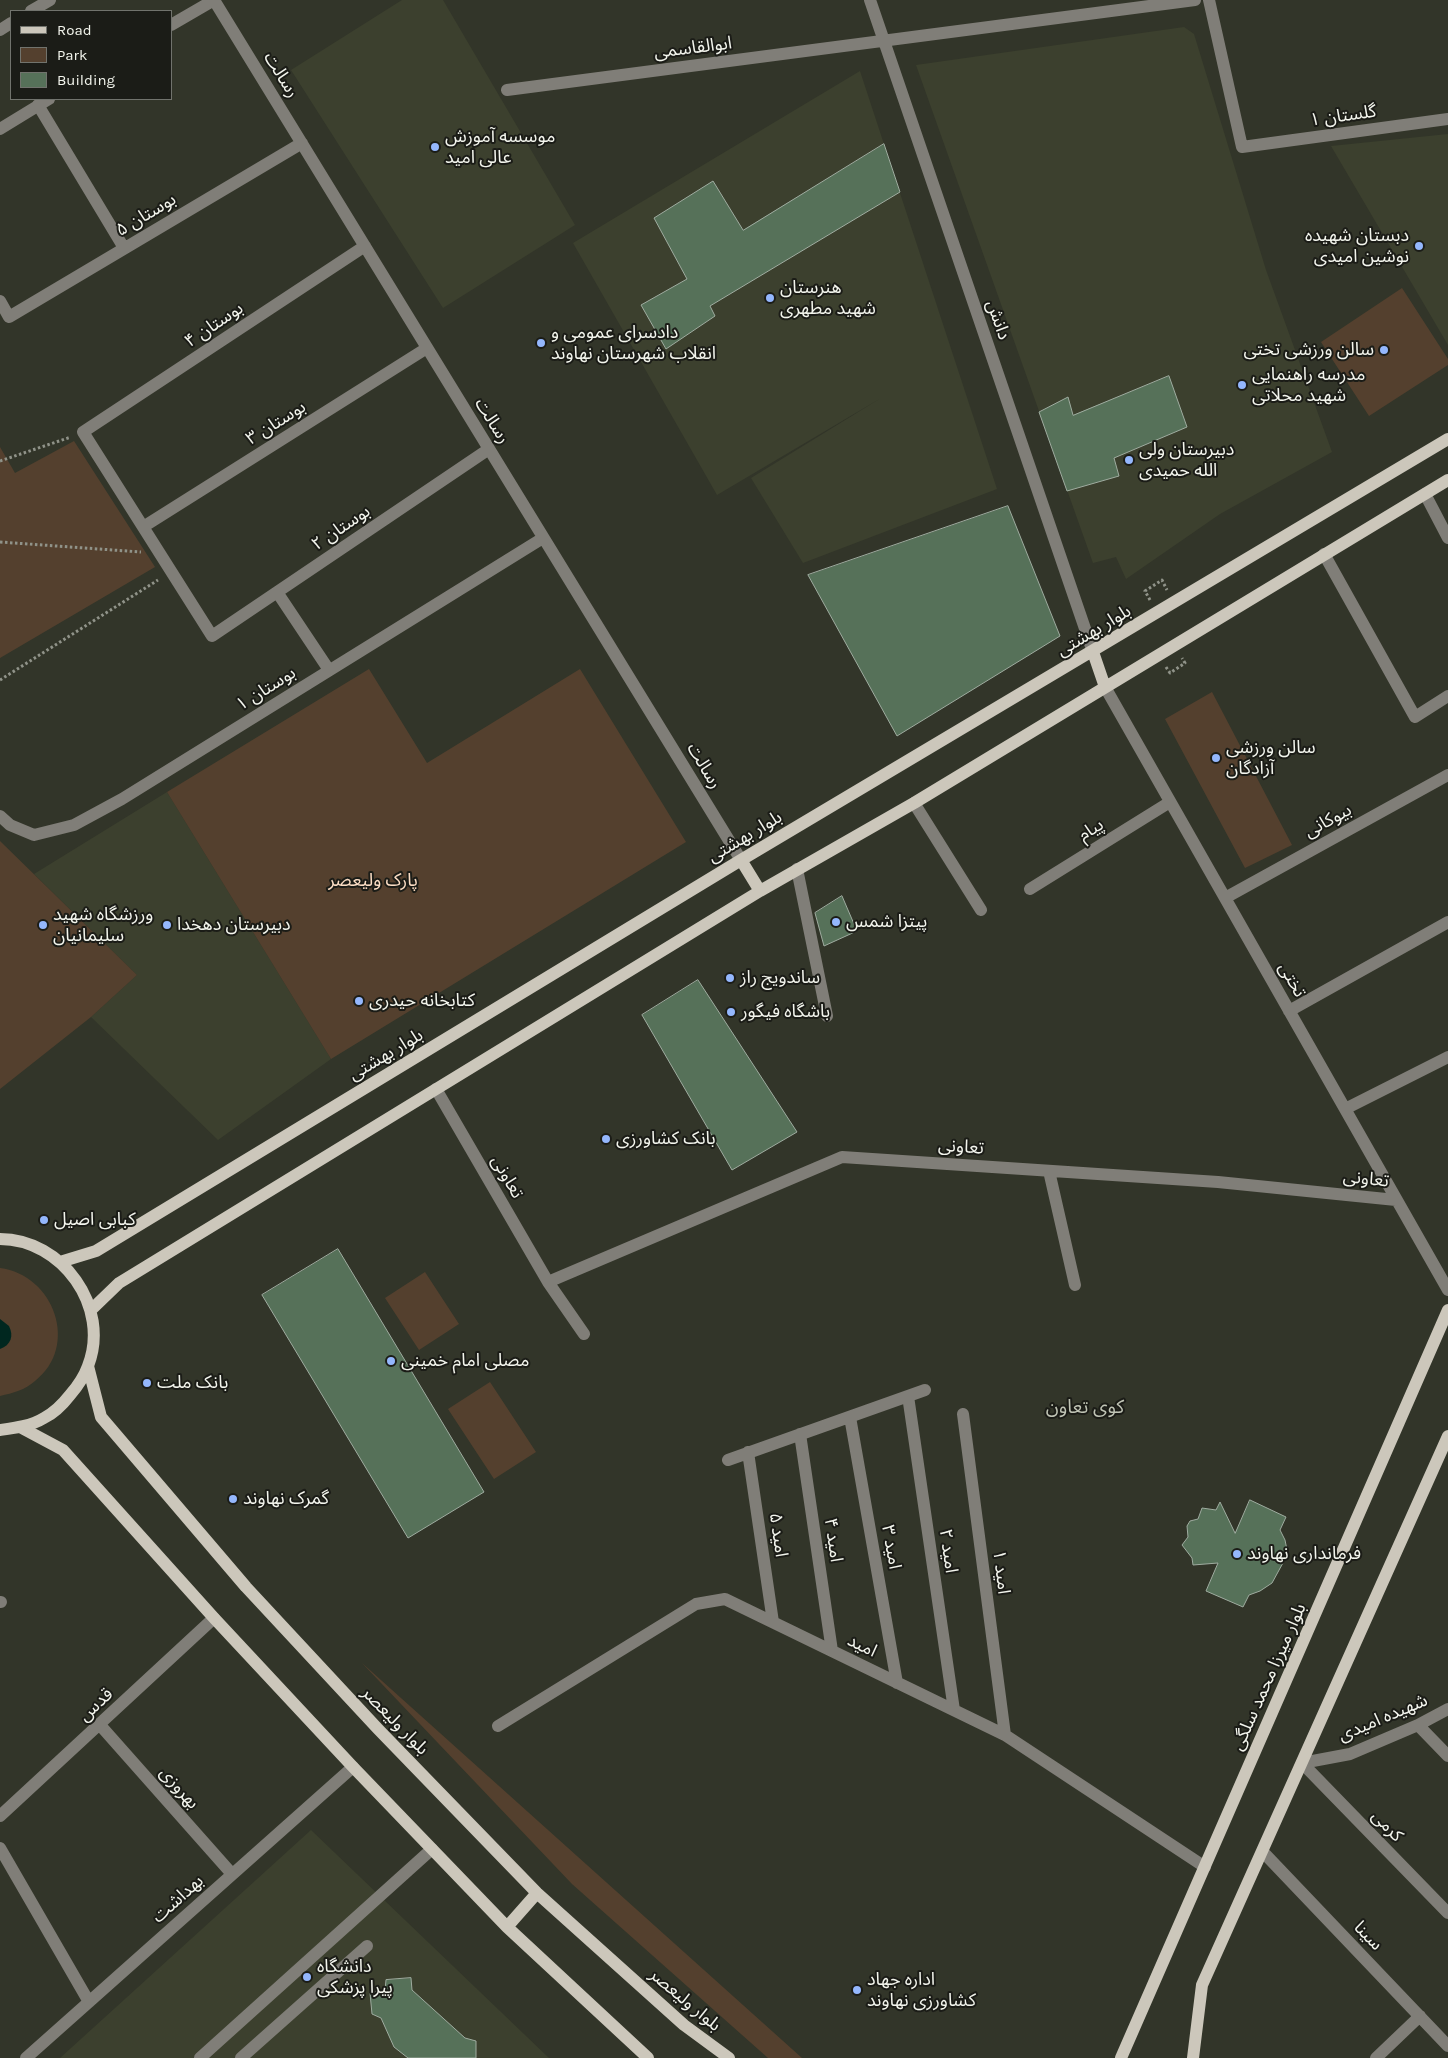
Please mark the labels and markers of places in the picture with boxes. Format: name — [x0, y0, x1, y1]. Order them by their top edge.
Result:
place label: موسسه آموزش عالی امید — [445, 126, 555, 168]
marker: موسسه آموزش عالی امید — [429, 141, 441, 153]
place label: دبستان شهیده نوشین امیدی — [1305, 225, 1409, 268]
marker: دبستان شهیده نوشین امیدی — [1413, 240, 1425, 252]
place label: هنرستان شهید مطهری — [780, 277, 876, 320]
marker: هنرستان شهید مطهری — [764, 292, 776, 304]
place label: دادسرای عمومی و انقلاب شهرستان نهاوند — [551, 322, 716, 364]
marker: دادسرای عمومی و انقلاب شهرستان نهاوند — [535, 337, 547, 349]
place label: سالن ورزشی تختی — [1243, 339, 1374, 361]
marker: سالن ورزشی تختی — [1378, 344, 1390, 356]
place label: مدرسه راهنمایی شهید محلاتی — [1252, 364, 1365, 406]
marker: مدرسه راهنمایی شهید محلاتی — [1236, 379, 1248, 391]
place label: دبیرستان ولی الله حمیدی — [1139, 439, 1234, 482]
marker: دبیرستان ولی الله حمیدی — [1123, 454, 1135, 466]
place label: سالن ورزشی آزادگان — [1226, 737, 1316, 780]
marker: سالن ورزشی آزادگان — [1210, 752, 1222, 764]
place label: ورزشگاه شهید سلیمانیان — [53, 904, 153, 946]
place label: پیتزا شمس — [846, 911, 927, 933]
place label: دبیرستان دهخدا — [177, 914, 291, 936]
marker: پیتزا شمس — [830, 916, 842, 928]
marker: ورزشگاه شهید سلیمانیان — [37, 919, 49, 931]
marker: دبیرستان دهخدا — [161, 919, 173, 931]
place label: ساندویج راز — [740, 967, 820, 989]
marker: ساندویج راز — [724, 972, 736, 984]
place label: کتابخانه حیدری — [369, 990, 475, 1012]
marker: کتابخانه حیدری — [353, 995, 365, 1007]
place label: باشگاه فیگور — [741, 1001, 830, 1023]
marker: باشگاه فیگور — [725, 1006, 737, 1018]
place label: بانک کشاورزی — [616, 1128, 716, 1150]
marker: بانک کشاورزی — [600, 1133, 612, 1145]
place label: کبابی اصیل — [54, 1209, 136, 1231]
marker: کبابی اصیل — [38, 1214, 50, 1226]
place label: مصلی امام خمینی — [401, 1350, 530, 1372]
marker: مصلی امام خمینی — [385, 1355, 397, 1367]
place label: بانک ملت — [157, 1372, 228, 1394]
marker: بانک ملت — [141, 1377, 153, 1389]
place label: گمرک نهاوند — [243, 1488, 329, 1510]
marker: گمرک نهاوند — [227, 1493, 239, 1505]
place label: فرمانداری نهاوند — [1247, 1543, 1361, 1565]
marker: فرمانداری نهاوند — [1231, 1548, 1243, 1560]
place label: دانشگاه پیرا پزشکی — [317, 1956, 393, 1998]
place label: اداره جهاد کشاورزی نهاوند — [867, 1969, 976, 2012]
marker: دانشگاه پیرا پزشکی — [301, 1971, 313, 1983]
marker: اداره جهاد کشاورزی نهاوند — [851, 1984, 863, 1996]

